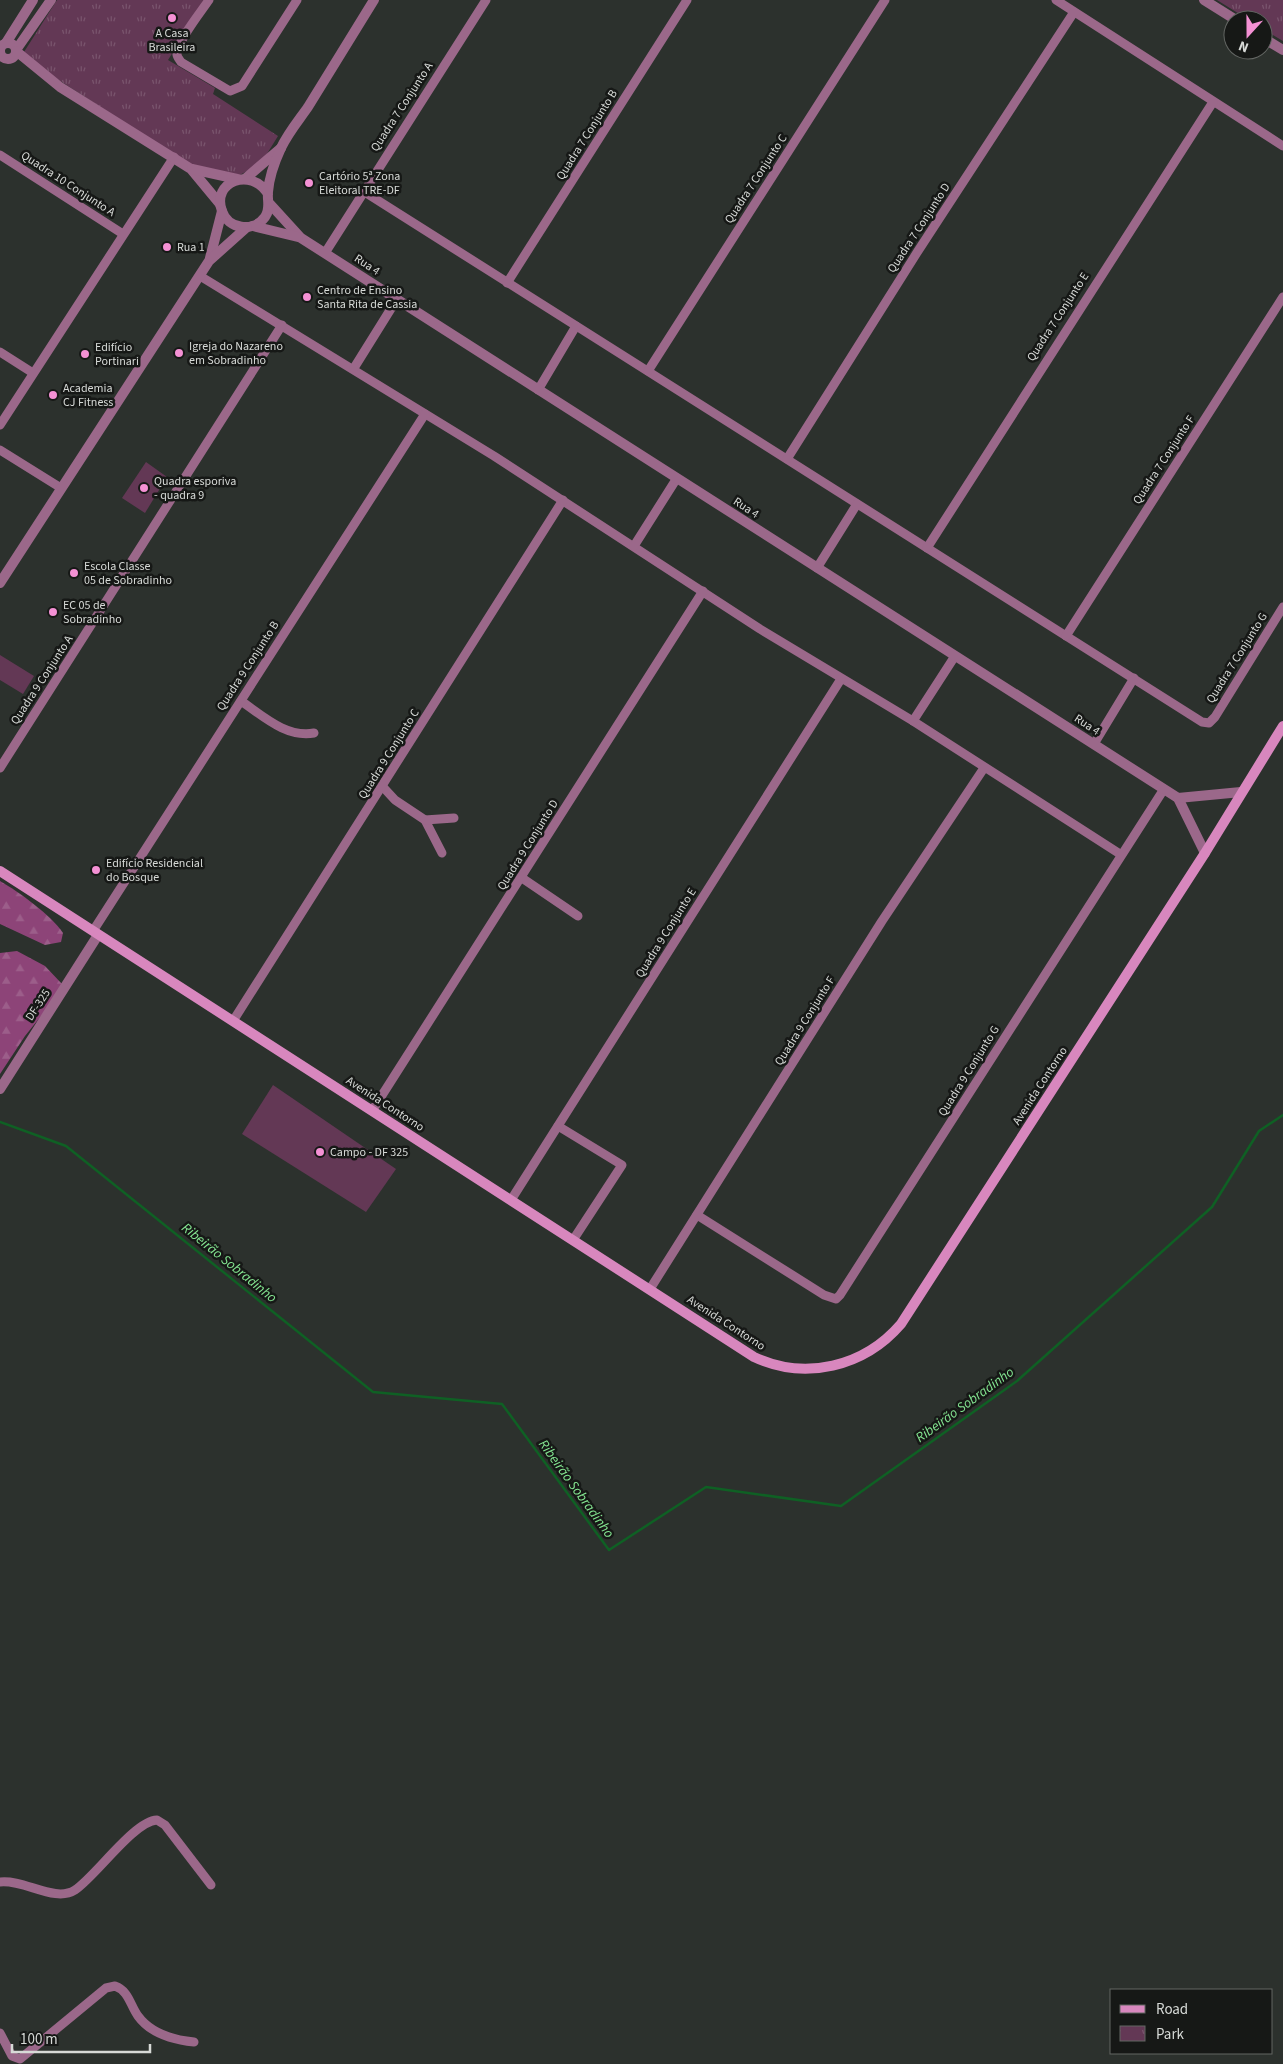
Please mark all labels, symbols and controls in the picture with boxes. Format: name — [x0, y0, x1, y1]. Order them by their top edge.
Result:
north arrow — [1223, 10, 1273, 60]
marker: A Casa Brasileira — [166, 12, 178, 24]
place label: A Casa Brasileira — [149, 25, 195, 56]
text: N — [1236, 35, 1252, 57]
street label: Quadra 7 Conjunto A — [367, 59, 437, 155]
street label: Quadra 7 Conjunto B — [552, 87, 622, 183]
street label: Quadra 7 Conjunto C — [721, 131, 791, 227]
street label: Quadra 10 Conjunto A — [18, 147, 119, 221]
place label: Cartório 5ª Zona Eleitoral TRE-DF — [319, 168, 400, 199]
marker: Cartório 5ª Zona Eleitoral TRE-DF — [303, 177, 315, 189]
street label: Quadra 7 Conjunto D — [884, 180, 954, 276]
place label: Rua 1 — [177, 239, 205, 256]
marker: Rua 1 — [161, 241, 173, 253]
street label: Rua 4 — [351, 250, 383, 280]
street label: Quadra 7 Conjunto E — [1023, 269, 1093, 365]
place label: Centro de Ensino Santa Rita de Cassia — [317, 282, 417, 313]
marker: Centro de Ensino Santa Rita de Cassia — [301, 291, 313, 303]
place label: Igreja do Nazareno em Sobradinho — [189, 338, 283, 369]
place label: Edifício Portinari — [95, 339, 139, 370]
marker: Igreja do Nazareno em Sobradinho — [173, 347, 185, 359]
marker: Edifício Portinari — [79, 348, 91, 360]
place label: Academia CJ Fitness — [63, 380, 113, 411]
marker: Academia CJ Fitness — [47, 389, 59, 401]
street label: Quadra 7 Conjunto F — [1129, 412, 1199, 508]
place label: Quadra esporiva - quadra 9 — [154, 473, 236, 504]
marker: Quadra esporiva - quadra 9 — [138, 482, 150, 494]
street label: Rua 4 — [730, 493, 762, 523]
place label: Escola Classe 05 de Sobradinho — [84, 558, 172, 589]
marker: Escola Classe 05 de Sobradinho — [68, 567, 80, 579]
place label: EC 05 de Sobradinho — [63, 597, 122, 628]
marker: EC 05 de Sobradinho — [47, 606, 59, 618]
street label: Quadra 7 Conjunto G — [1202, 609, 1272, 707]
street label: Quadra 9 Conjunto B — [213, 618, 283, 714]
street label: Quadra 9 Conjunto A — [7, 632, 77, 728]
street label: Quadra 9 Conjunto C — [354, 705, 424, 802]
street label: Rua 4 — [1071, 710, 1103, 740]
street label: Quadra 9 Conjunto D — [493, 796, 563, 894]
place label: Edifício Residencial do Bosque — [106, 855, 203, 886]
marker: Edifício Residencial do Bosque — [90, 864, 102, 876]
street label: Quadra 9 Conjunto E — [632, 885, 700, 981]
street label: Quadra 9 Conjunto F — [771, 973, 839, 1069]
street label: DF-325 — [21, 986, 55, 1024]
street label: Quadra 9 Conjunto G — [934, 1022, 1004, 1120]
street label: Avenida Contorno — [1008, 1044, 1072, 1128]
street label: Avenida Contorno — [343, 1072, 427, 1136]
place label: Campo - DF 325 — [330, 1144, 408, 1161]
marker: Campo - DF 325 — [314, 1146, 326, 1158]
water label: Ribeirão Sobradinho — [177, 1218, 281, 1308]
street label: Avenida Contorno — [684, 1291, 768, 1355]
water label: Ribeirão Sobradinho — [912, 1362, 1018, 1448]
water label: Ribeirão Sobradinho — [533, 1436, 619, 1542]
legend — [1110, 1989, 1273, 2054]
text: Road — [1156, 1999, 1188, 2020]
scale bar — [12, 2022, 150, 2054]
text: Park — [1156, 2024, 1185, 2045]
text: 100 m — [20, 2029, 58, 2050]

